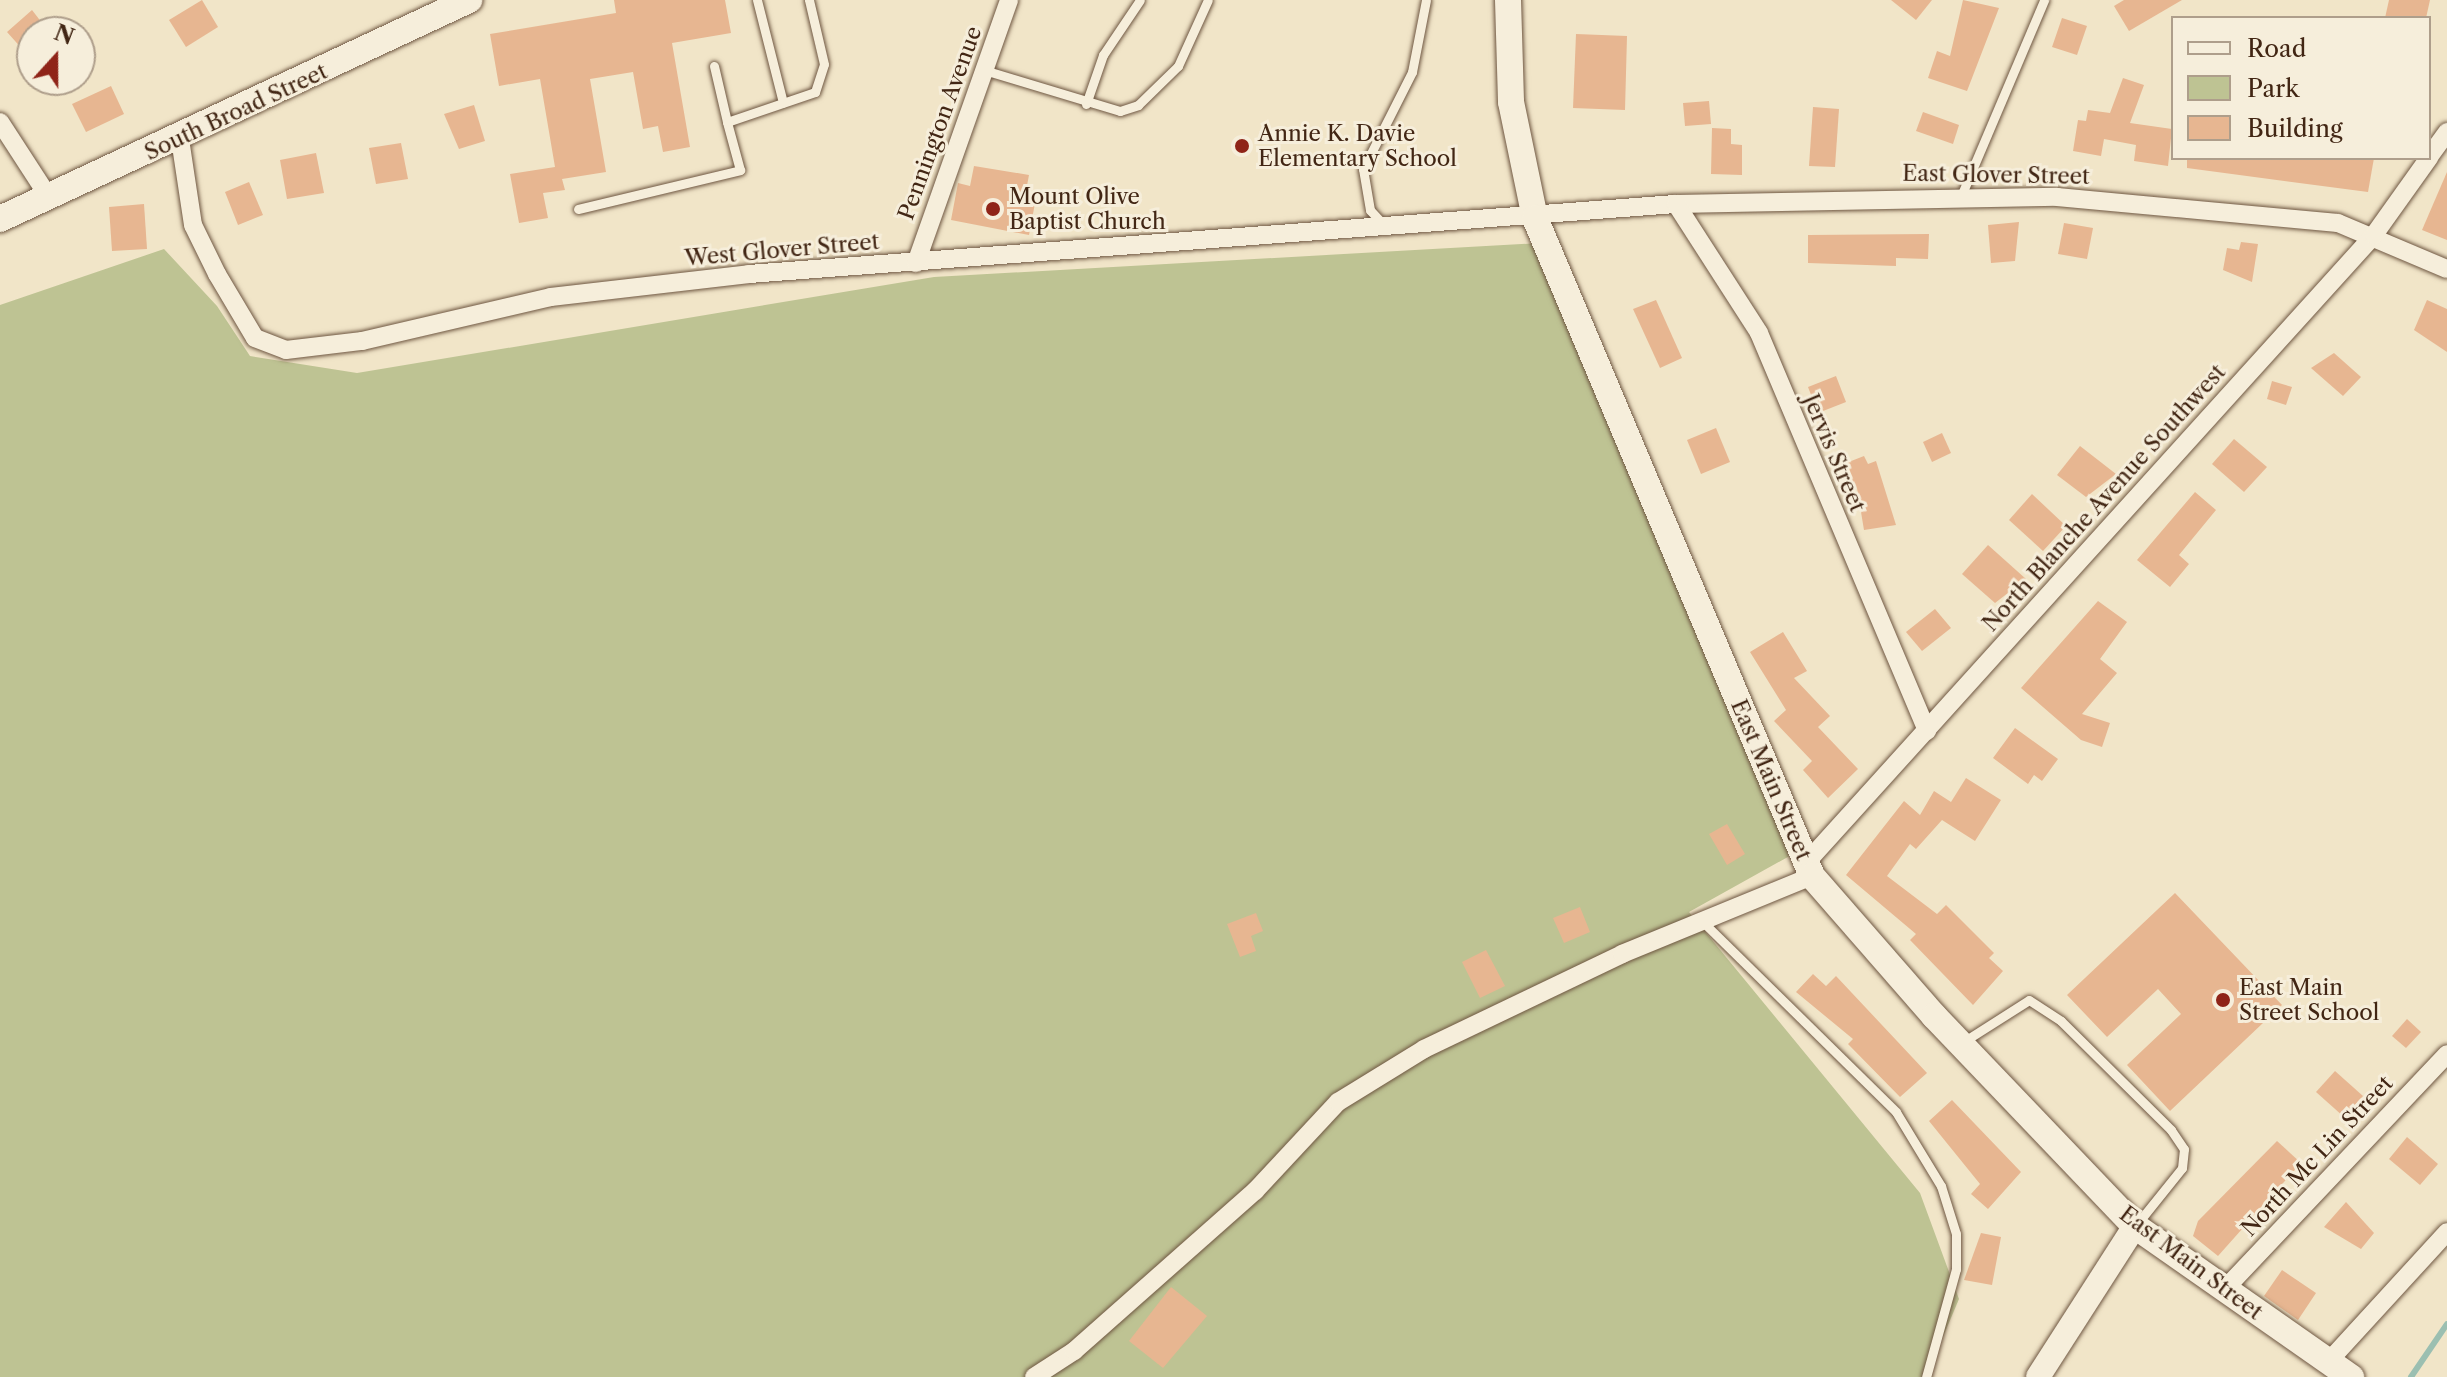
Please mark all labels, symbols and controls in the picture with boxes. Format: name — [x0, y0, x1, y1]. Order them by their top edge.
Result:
north arrow — [16, 16, 96, 96]
legend — [2171, 16, 2431, 160]
text: N — [50, 19, 78, 51]
street label: Pennington Avenue — [893, 22, 987, 224]
text: Road — [2247, 34, 2306, 63]
street label: South Broad Street — [140, 58, 332, 166]
text: Park — [2247, 74, 2299, 103]
text: Building — [2247, 114, 2343, 143]
place label: Annie K. Davie Elementary School — [1258, 120, 1457, 172]
marker: Annie K. Davie Elementary School — [1233, 137, 1251, 155]
street label: East Glover Street — [1902, 160, 2090, 190]
place label: Mount Olive Baptist Church — [1009, 183, 1166, 234]
marker: Mount Olive Baptist Church — [984, 200, 1002, 218]
street label: West Glover Street — [683, 228, 881, 272]
street label: North Blanche Avenue Southwest — [1977, 359, 2231, 637]
street label: Jervis Street — [1797, 390, 1871, 516]
street label: East Main Street — [1725, 696, 1817, 864]
place label: East Main Street School — [2239, 974, 2379, 1026]
marker: East Main Street School — [2214, 991, 2232, 1009]
street label: North Mc Lin Street — [2236, 1070, 2398, 1242]
street label: East Main Street — [2114, 1201, 2268, 1325]

